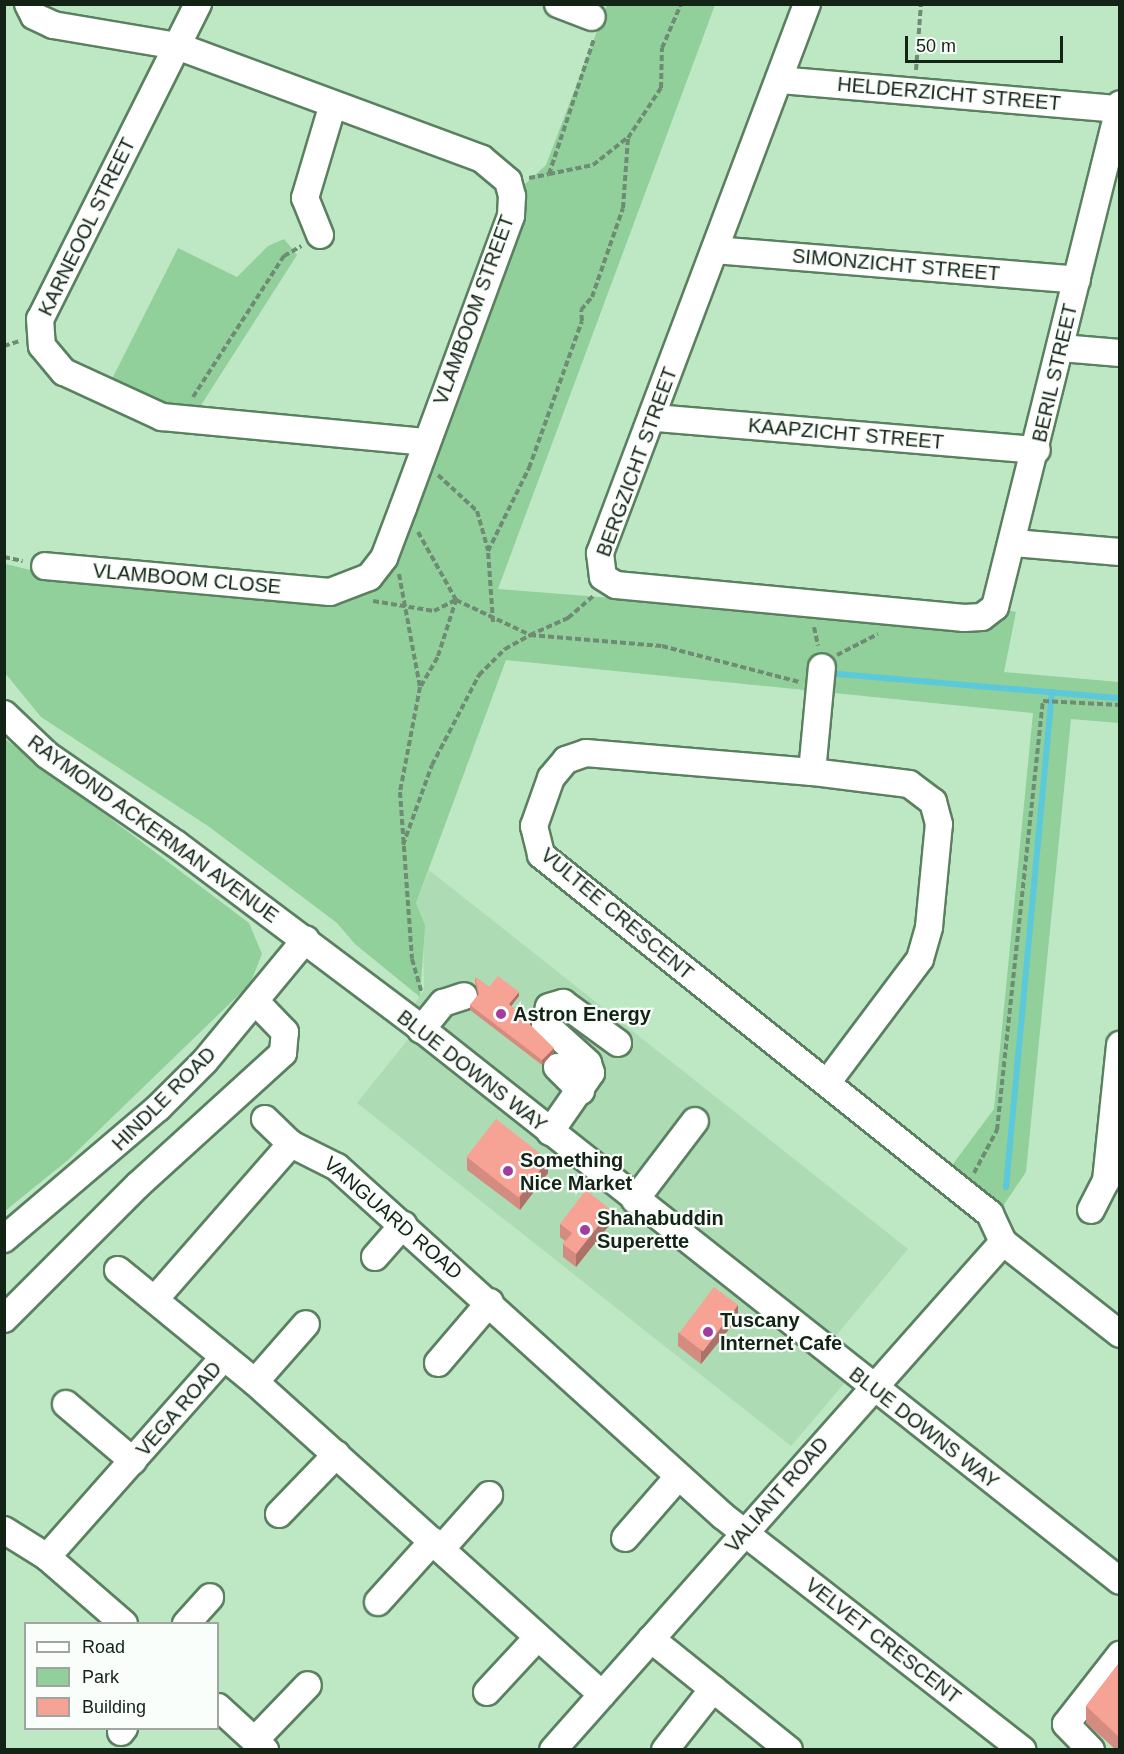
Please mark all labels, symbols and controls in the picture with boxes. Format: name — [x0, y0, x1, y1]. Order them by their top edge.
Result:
scale bar — [908, 24, 1066, 62]
text: 50 m — [916, 36, 956, 56]
street label: HELDERZICHT STREET — [836, 72, 1062, 116]
street label: KARNEOOL STREET — [33, 134, 141, 320]
street label: VLAMBOOM STREET — [429, 212, 519, 408]
street label: SIMONZICHT STREET — [791, 244, 1001, 286]
street label: BERIL STREET — [1027, 301, 1083, 445]
street label: BERGZICHT STREET — [592, 364, 682, 560]
street label: KAAPZICHT STREET — [747, 413, 945, 455]
street label: VLAMBOOM CLOSE — [92, 559, 282, 599]
street label: RAYMOND ACKERMAN AVENUE — [22, 729, 284, 929]
street label: VULTEE CRESCENT — [536, 843, 698, 985]
place label: Astron Energy — [513, 1002, 651, 1026]
street label: BLUE DOWNS WAY — [392, 1005, 552, 1137]
marker: Astron Energy — [494, 1007, 508, 1021]
street label: HINDLE ROAD — [107, 1042, 221, 1156]
place label: Something Nice Market — [520, 1148, 632, 1195]
street label: VANGUARD ROAD — [319, 1151, 467, 1285]
marker: Something Nice Market — [501, 1164, 515, 1178]
place label: Shahabuddin Superette — [597, 1206, 724, 1253]
marker: Shahabuddin Superette — [578, 1223, 592, 1237]
place label: Tuscany Internet Cafe — [720, 1308, 842, 1355]
marker: Tuscany Internet Cafe — [701, 1325, 715, 1339]
street label: VEGA ROAD — [131, 1356, 227, 1462]
street label: BLUE DOWNS WAY — [844, 1362, 1004, 1494]
street label: VALIANT ROAD — [720, 1432, 834, 1558]
street label: VELVET CRESCENT — [800, 1573, 966, 1709]
legend — [24, 1622, 219, 1730]
text: Road — [82, 1637, 125, 1657]
text: Park — [82, 1667, 119, 1687]
text: Building — [82, 1697, 146, 1717]

